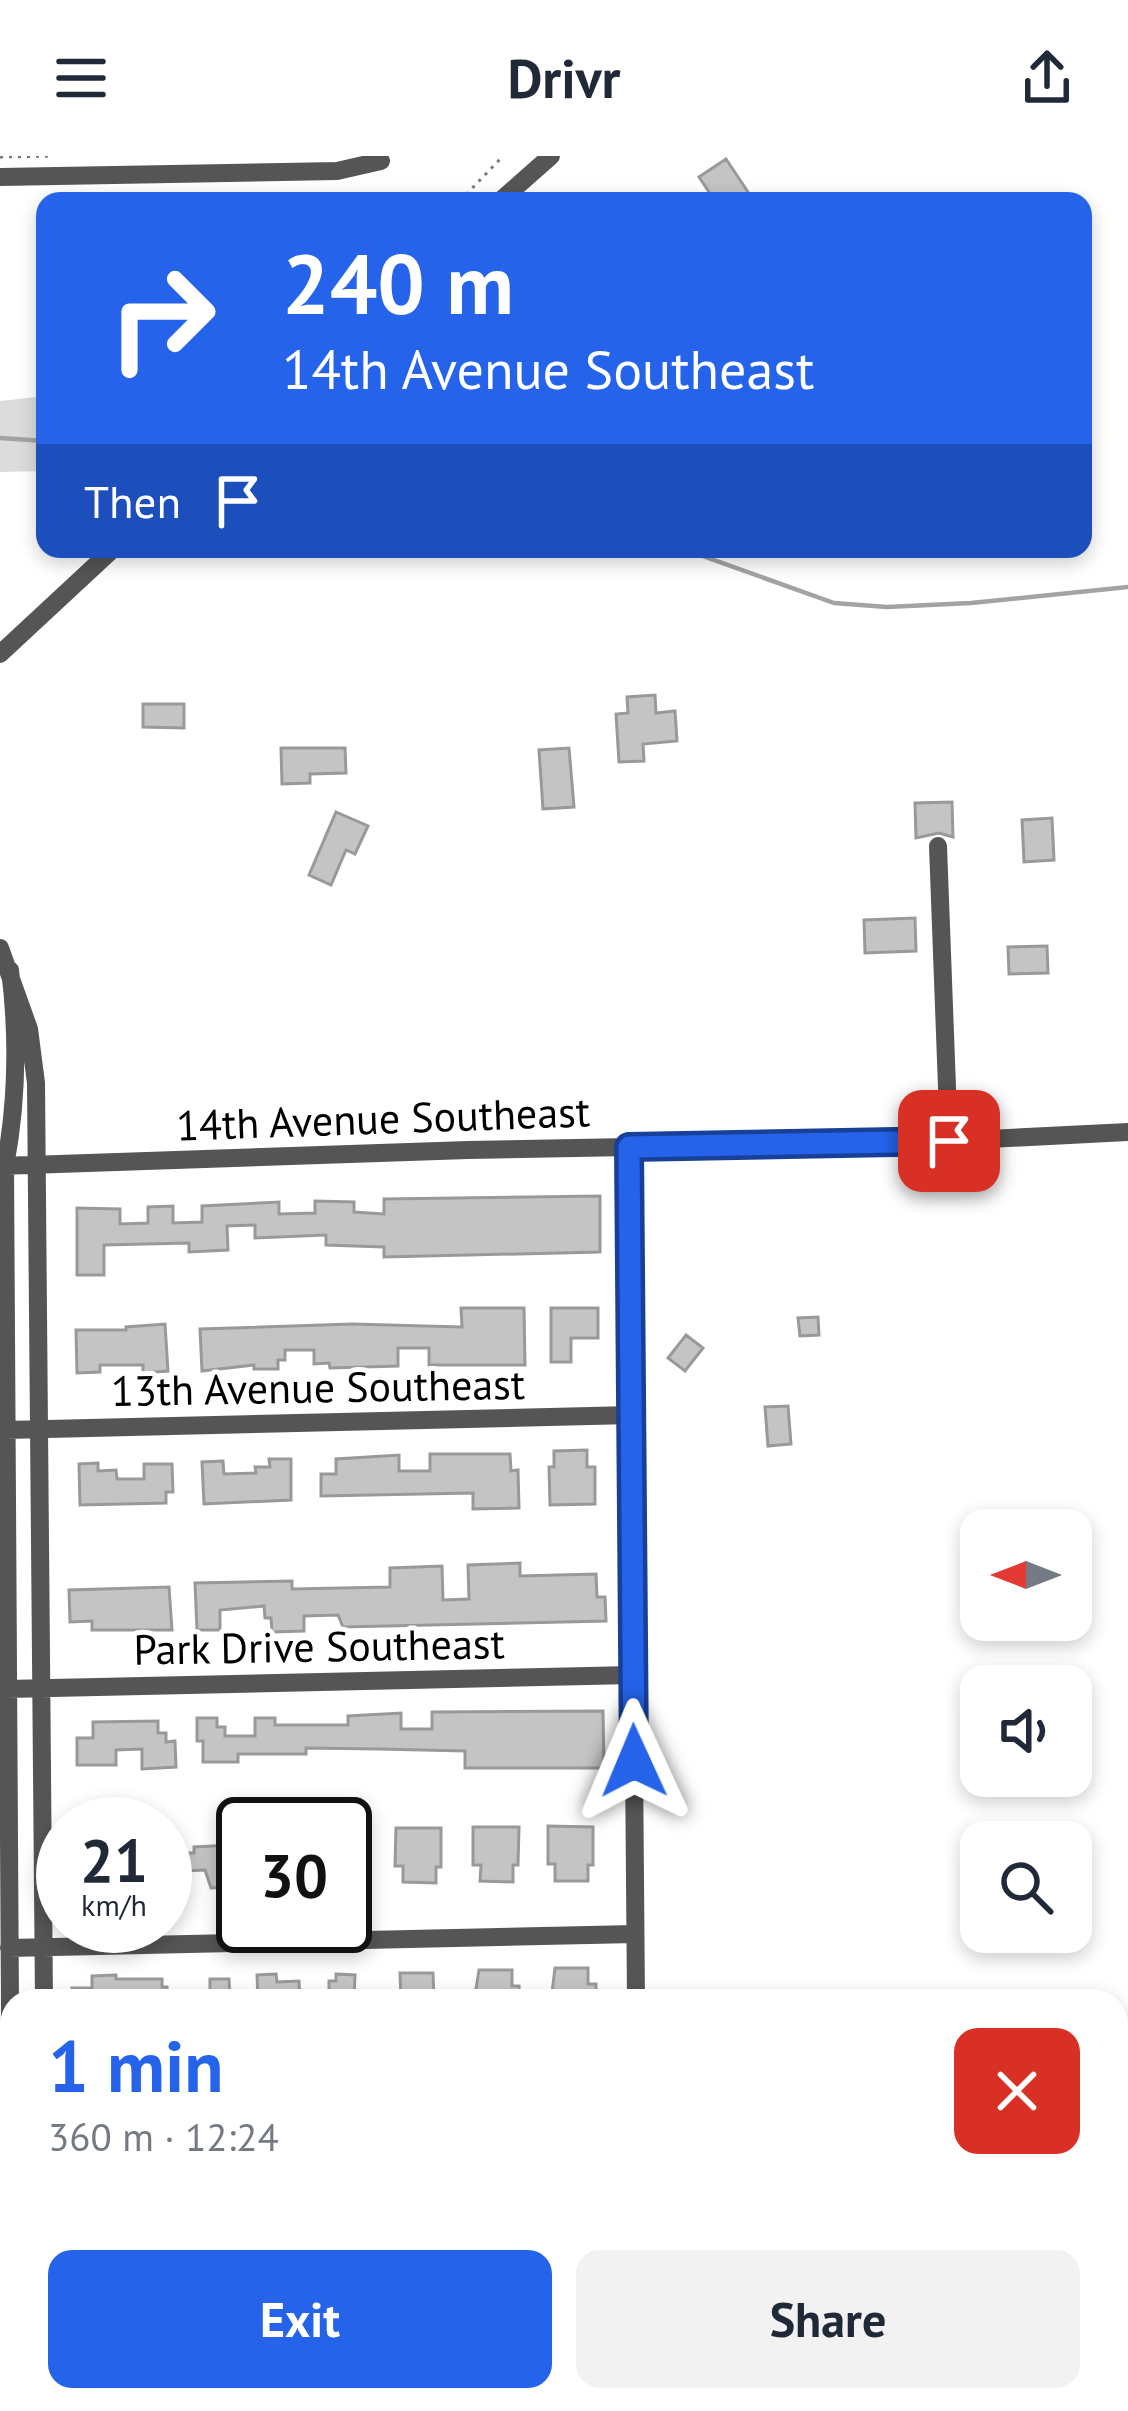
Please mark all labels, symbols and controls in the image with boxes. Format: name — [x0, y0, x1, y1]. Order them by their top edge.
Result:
text: Drivr — [507, 43, 621, 113]
icon: menu — [48, 45, 114, 111]
icon: share — [1014, 45, 1080, 111]
text: 240 m — [282, 228, 514, 337]
icon: right — [84, 240, 240, 396]
text: 14th Avenue Southeast — [282, 334, 814, 404]
icon: arrive — [205, 468, 271, 534]
text: Then — [84, 472, 181, 530]
street label: 14th Avenue Southeast — [175, 1083, 591, 1153]
pin — [898, 1090, 1000, 1192]
icon: arrive — [916, 1108, 982, 1174]
street label: 13th Avenue Southeast — [111, 1356, 525, 1418]
north arrow — [960, 1509, 1092, 1641]
map controls — [960, 1509, 1092, 1953]
street label: Park Drive Southeast — [133, 1615, 505, 1677]
button: sound — [960, 1665, 1092, 1797]
position arrow — [571, 1698, 697, 1824]
speed limit sign: 30 — [216, 1797, 372, 1953]
text: 21 — [80, 1821, 148, 1899]
button: search — [960, 1821, 1092, 1953]
text: km/h — [81, 1885, 147, 1924]
text: 1 min — [48, 2019, 224, 2112]
button: close — [954, 2028, 1080, 2154]
text: 360 m · 12:24 — [48, 2111, 279, 2162]
button: Exit — [48, 2250, 552, 2388]
button: Share — [576, 2250, 1080, 2388]

